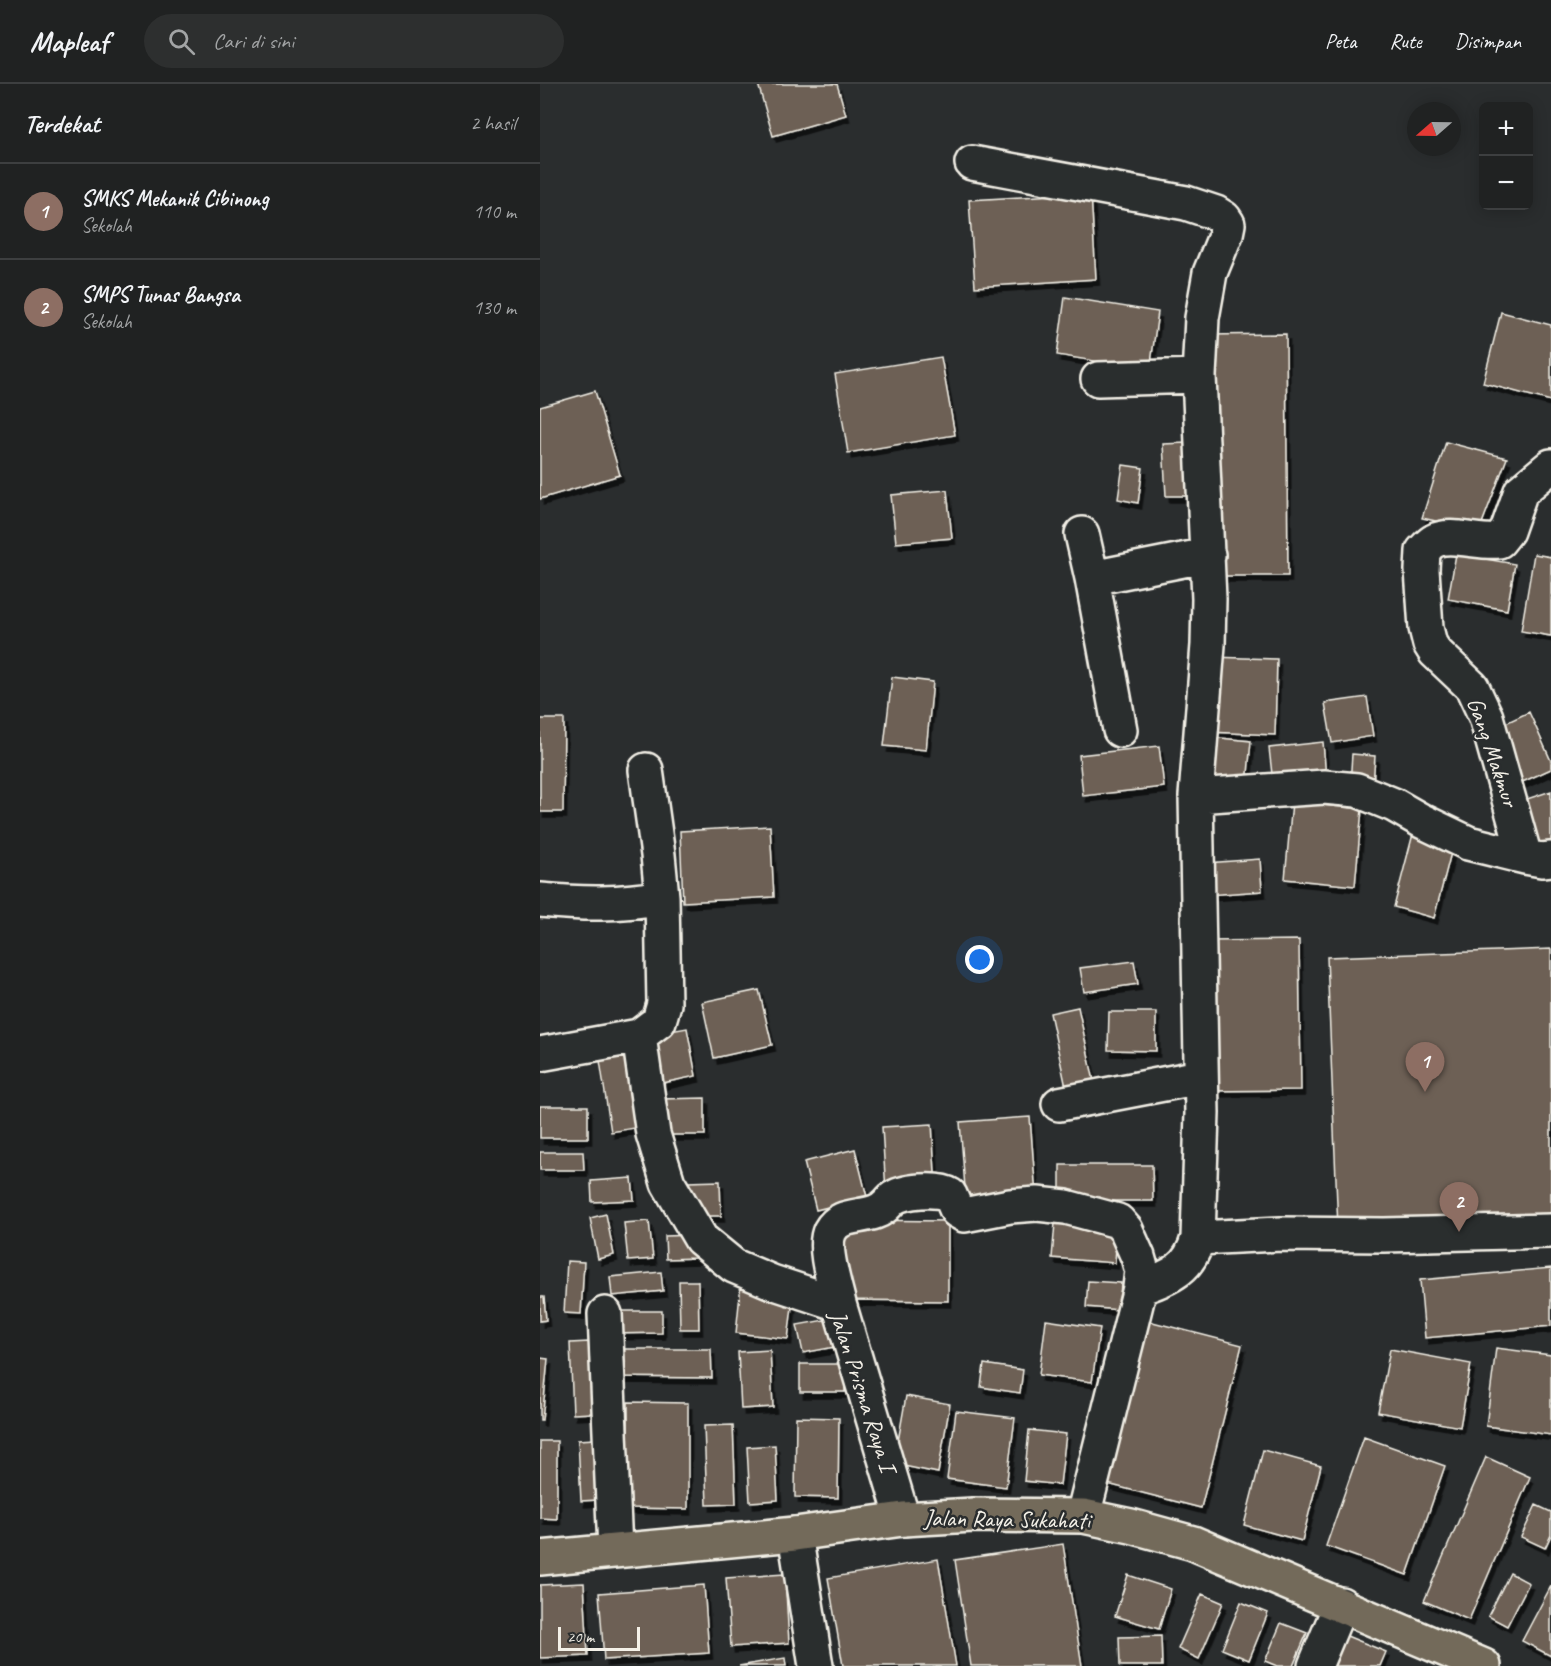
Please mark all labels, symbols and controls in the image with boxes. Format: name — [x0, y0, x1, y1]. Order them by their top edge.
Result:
search box — [144, 14, 564, 68]
text: Mapleaf — [30, 24, 108, 59]
icon: search — [165, 25, 198, 58]
text: Cari di sini — [213, 27, 294, 55]
text: Peta — [1325, 28, 1356, 54]
text: Rute — [1389, 28, 1422, 54]
text: Disimpan — [1455, 28, 1521, 54]
north arrow — [1407, 102, 1461, 156]
map controls — [1479, 102, 1533, 210]
button: + — [1479, 102, 1533, 156]
text: Terdekat — [24, 107, 100, 140]
text: 2 hasil — [470, 111, 516, 136]
button: − — [1479, 156, 1533, 210]
text: SMKS Mekanik Cibinong — [81, 185, 268, 213]
text: 1 — [39, 199, 48, 224]
text: 110 m — [473, 199, 516, 224]
text: Sekolah — [81, 213, 132, 238]
text: SMPS Tunas Bangsa — [81, 281, 240, 309]
text: 2 — [39, 295, 48, 320]
text: 130 m — [473, 295, 516, 320]
text: Sekolah — [81, 309, 132, 334]
street label: Gang Makmur — [1460, 693, 1526, 813]
your location — [965, 945, 994, 974]
pin: 1 — [1406, 1042, 1444, 1092]
pin: 2 — [1440, 1182, 1478, 1232]
street label: Jalan Prisma Raya I — [823, 1306, 905, 1480]
street label: Jalan Raya Sukahati — [923, 1503, 1093, 1535]
scale bar — [558, 1624, 640, 1652]
text: 20 m — [567, 1627, 594, 1647]

